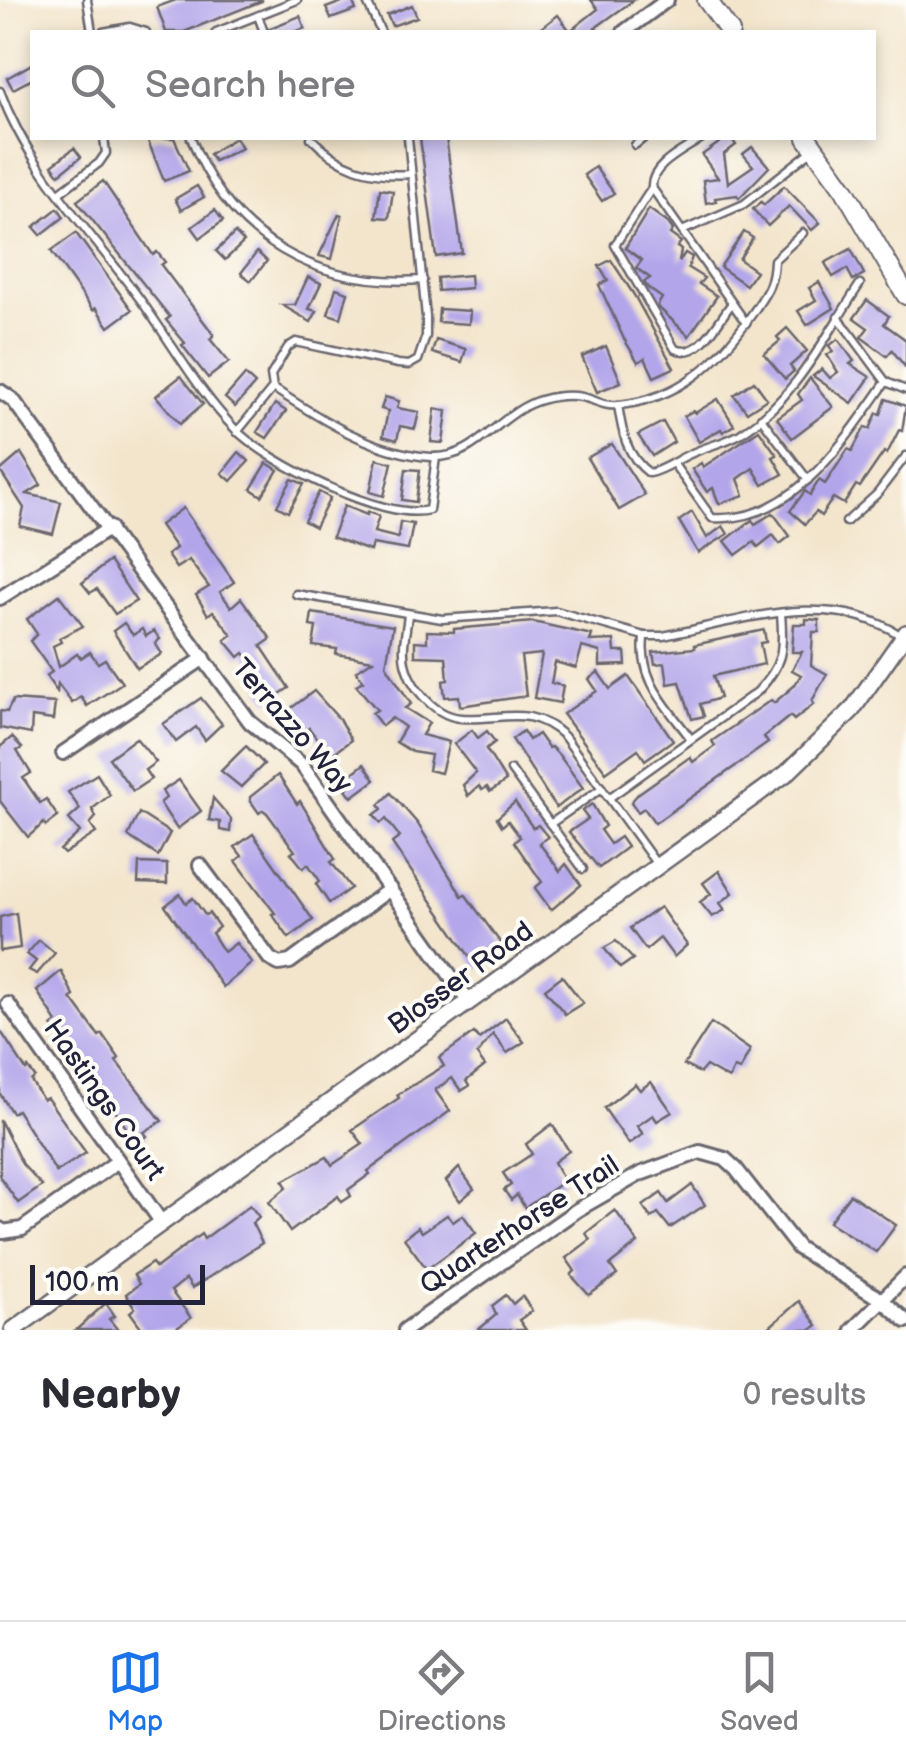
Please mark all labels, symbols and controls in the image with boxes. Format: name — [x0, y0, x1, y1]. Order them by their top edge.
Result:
search box — [30, 30, 876, 140]
icon: search — [65, 58, 120, 113]
text: Search here — [145, 63, 356, 108]
street label: Terrazzo Way — [225, 652, 359, 800]
street label: Blosser Road — [382, 915, 540, 1042]
street label: Hastings Court — [36, 1013, 172, 1187]
street label: Quarterhorse Trail — [414, 1149, 625, 1302]
scale bar — [30, 1260, 205, 1304]
text: 100 m — [45, 1266, 119, 1299]
text: Nearby — [40, 1370, 180, 1421]
text: 0 results — [743, 1376, 866, 1415]
tab: Map — [107, 1645, 163, 1738]
tab: Directions — [377, 1645, 506, 1738]
tab: Saved — [720, 1645, 799, 1738]

